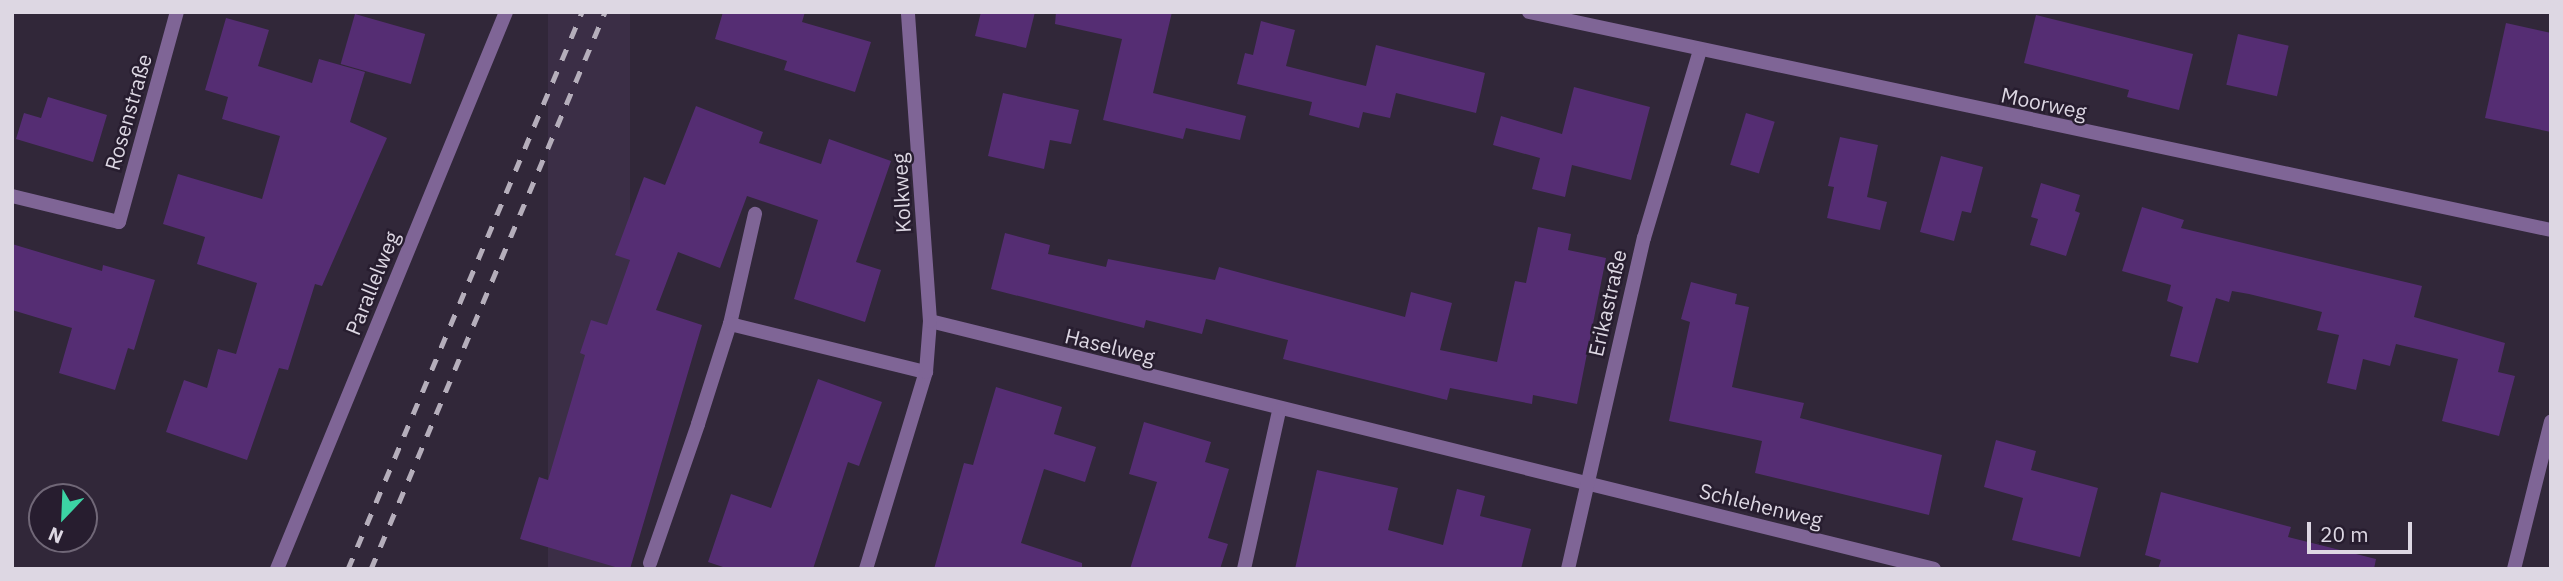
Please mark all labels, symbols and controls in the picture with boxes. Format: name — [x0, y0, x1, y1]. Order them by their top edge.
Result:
street label: Rosenstraße — [99, 51, 157, 173]
street label: Moorweg — [1999, 82, 2089, 124]
street label: Kolkweg — [886, 152, 916, 234]
street label: Parallelweg — [340, 227, 404, 339]
street label: Erikastraße — [1583, 247, 1631, 359]
street label: Haselweg — [1062, 323, 1158, 369]
street label: Schlehenweg — [1697, 478, 1825, 532]
north arrow — [28, 483, 98, 553]
scale bar — [2311, 508, 2416, 552]
text: 20 m — [2320, 520, 2369, 548]
text: N — [45, 522, 67, 549]

